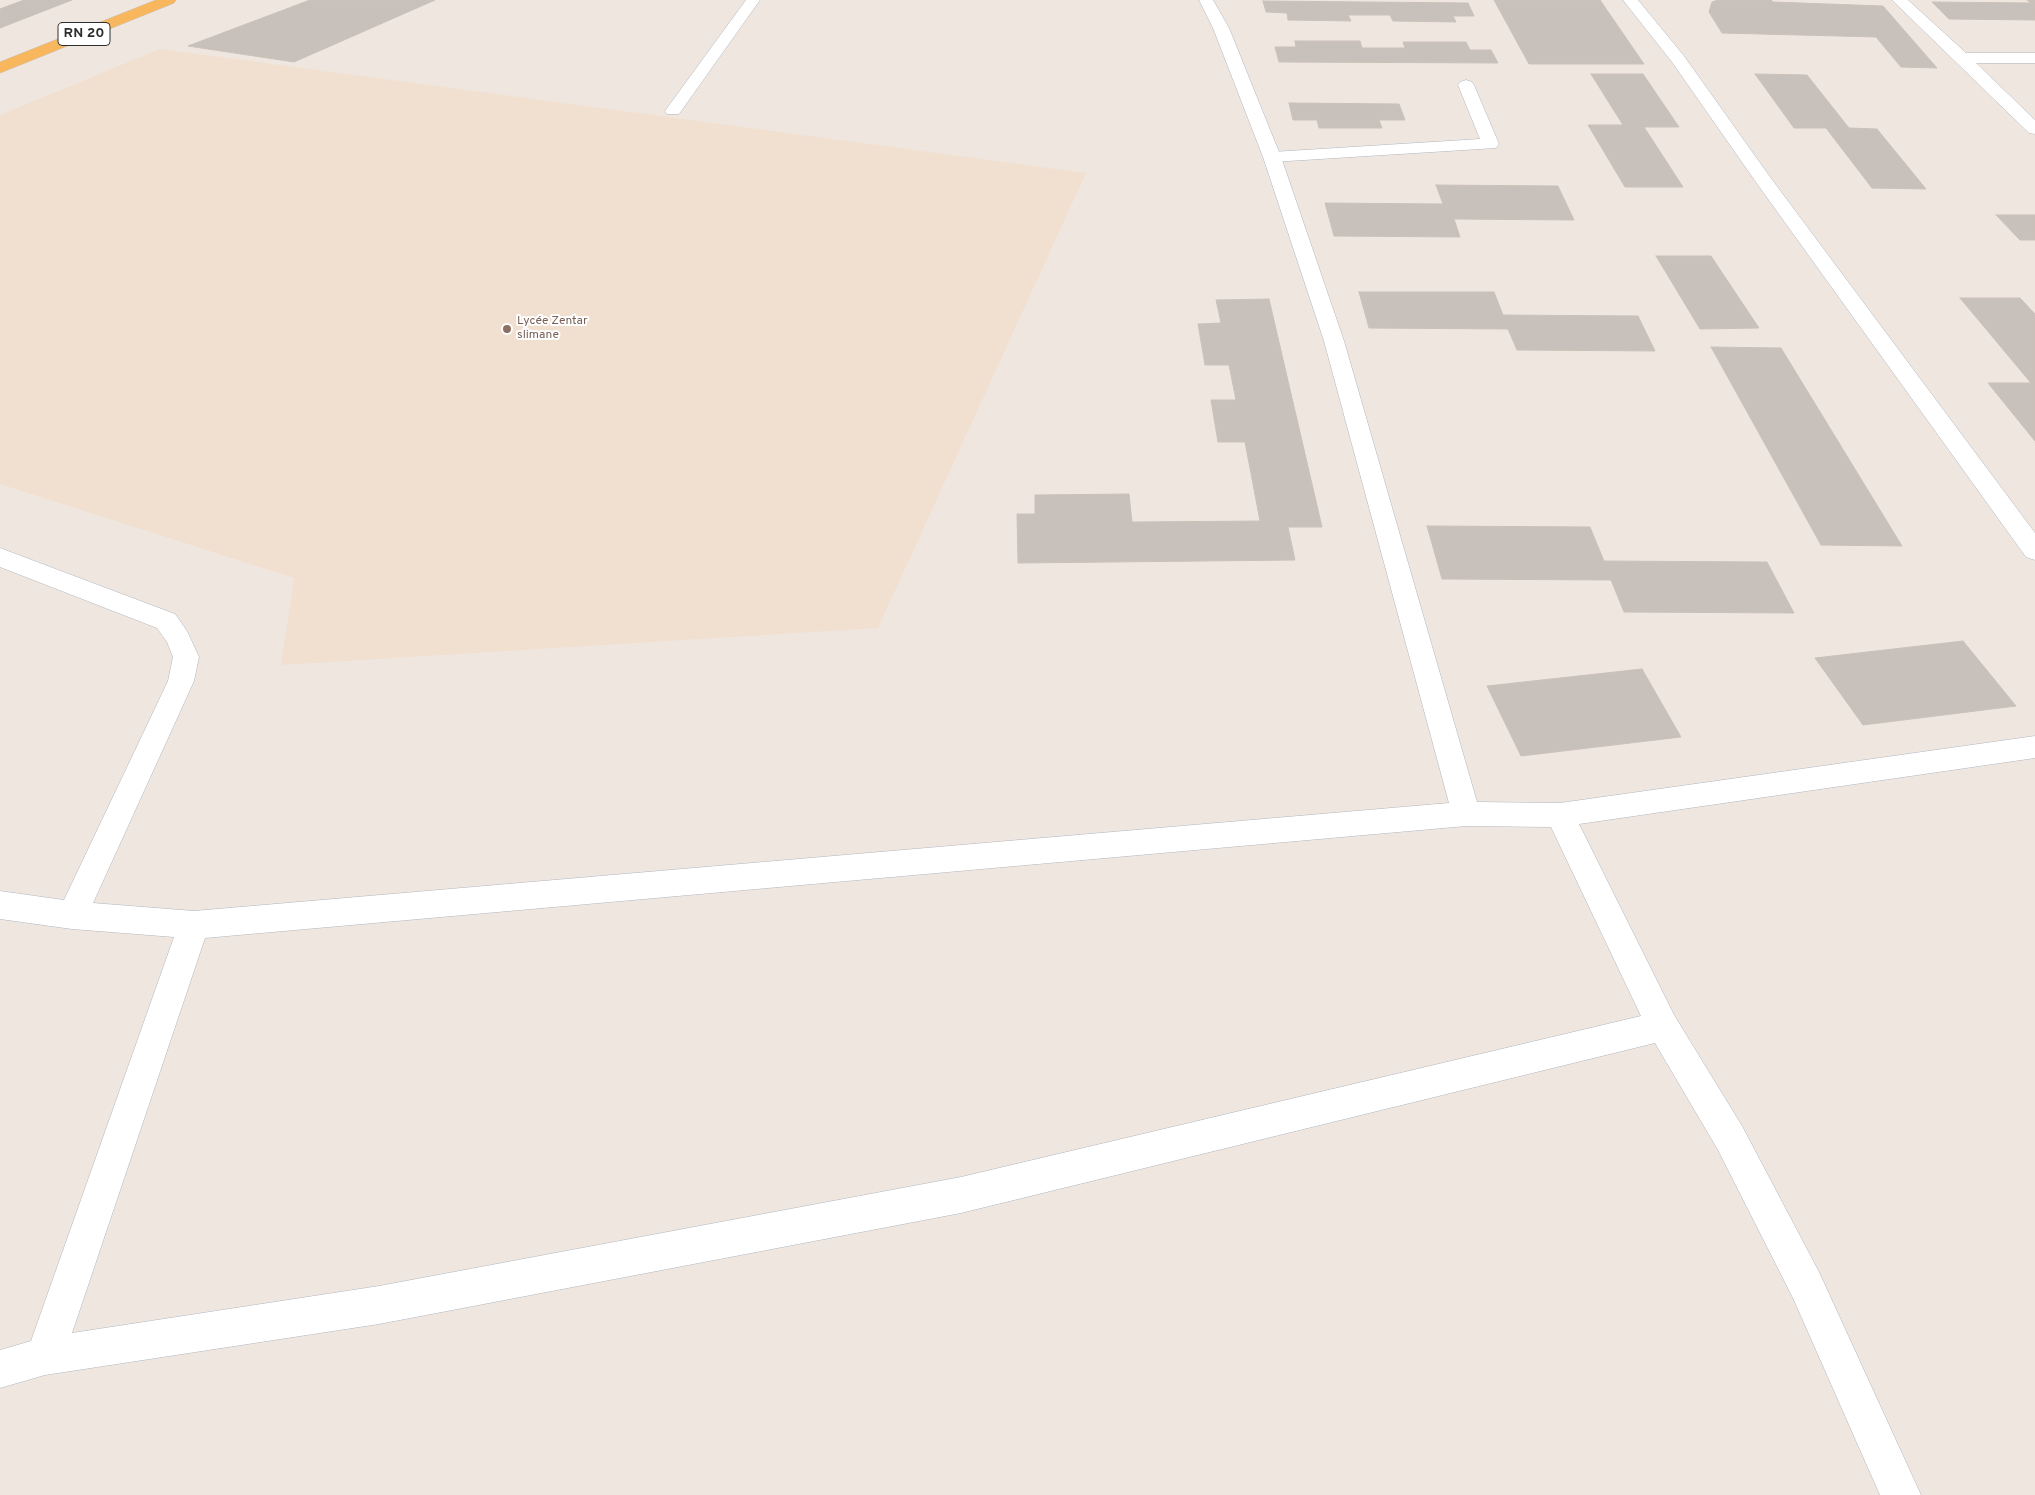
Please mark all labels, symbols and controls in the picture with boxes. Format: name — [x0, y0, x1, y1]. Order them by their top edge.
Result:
road number: RN 20 — [58, 22, 110, 46]
place label: Lycée Zentar slimane — [517, 315, 588, 343]
marker: Lycée Zentar slimane — [501, 323, 513, 335]

